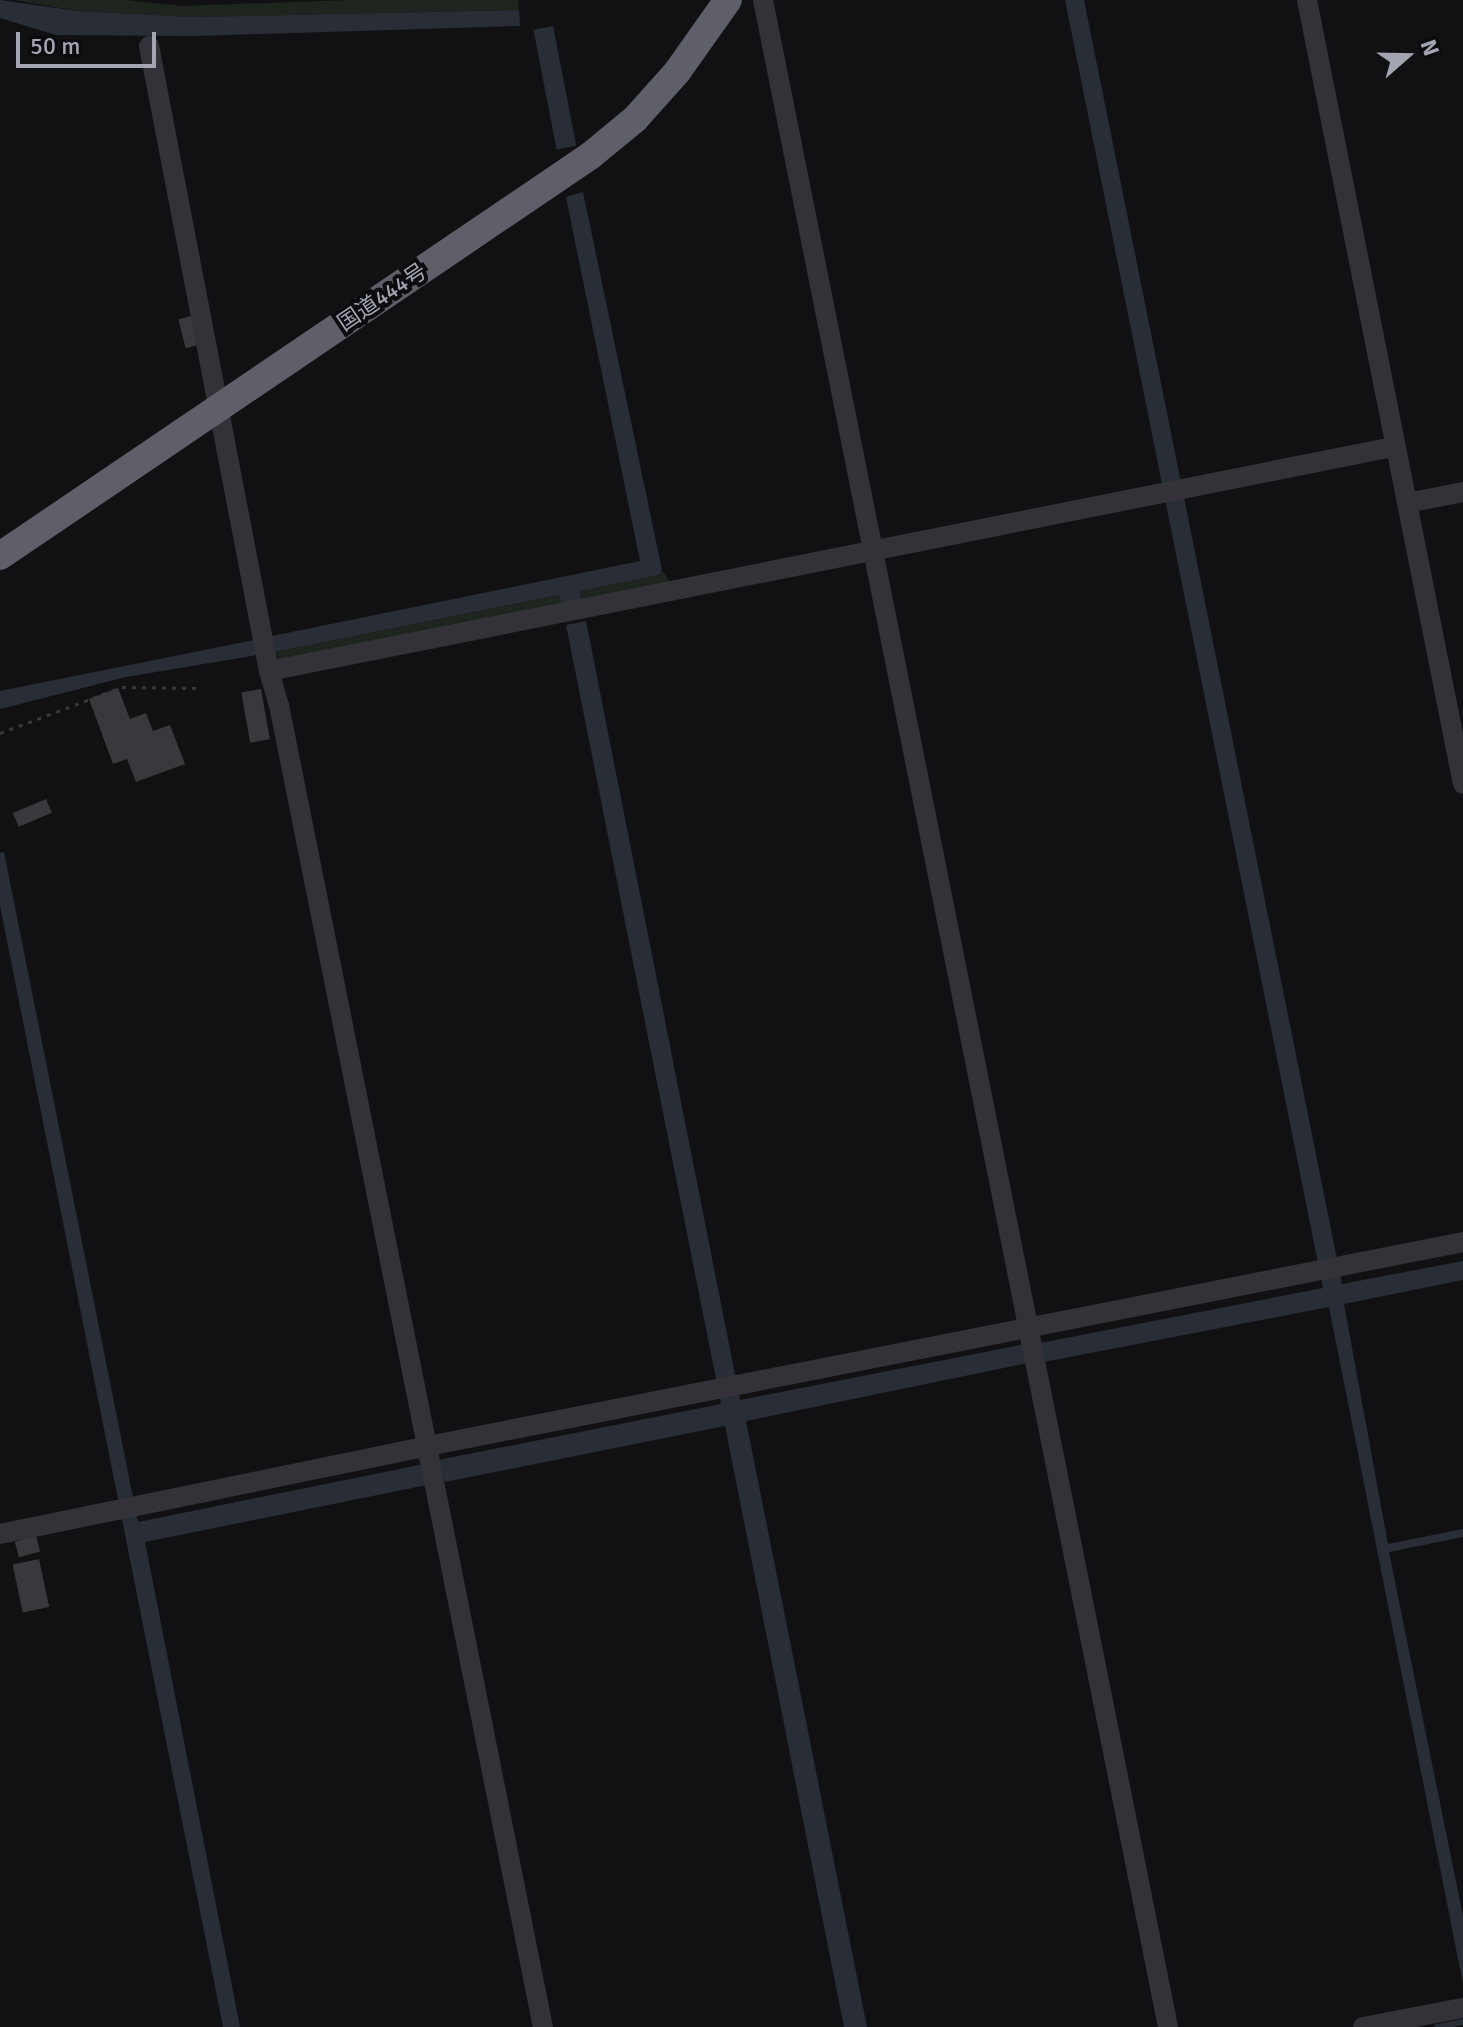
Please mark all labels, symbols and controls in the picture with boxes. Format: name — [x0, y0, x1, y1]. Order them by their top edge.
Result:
scale bar — [20, 16, 160, 66]
north arrow — [1367, 16, 1447, 96]
text: 50 m — [30, 31, 80, 61]
text: N — [1415, 36, 1445, 59]
street label: 国道444号 — [332, 258, 432, 336]

